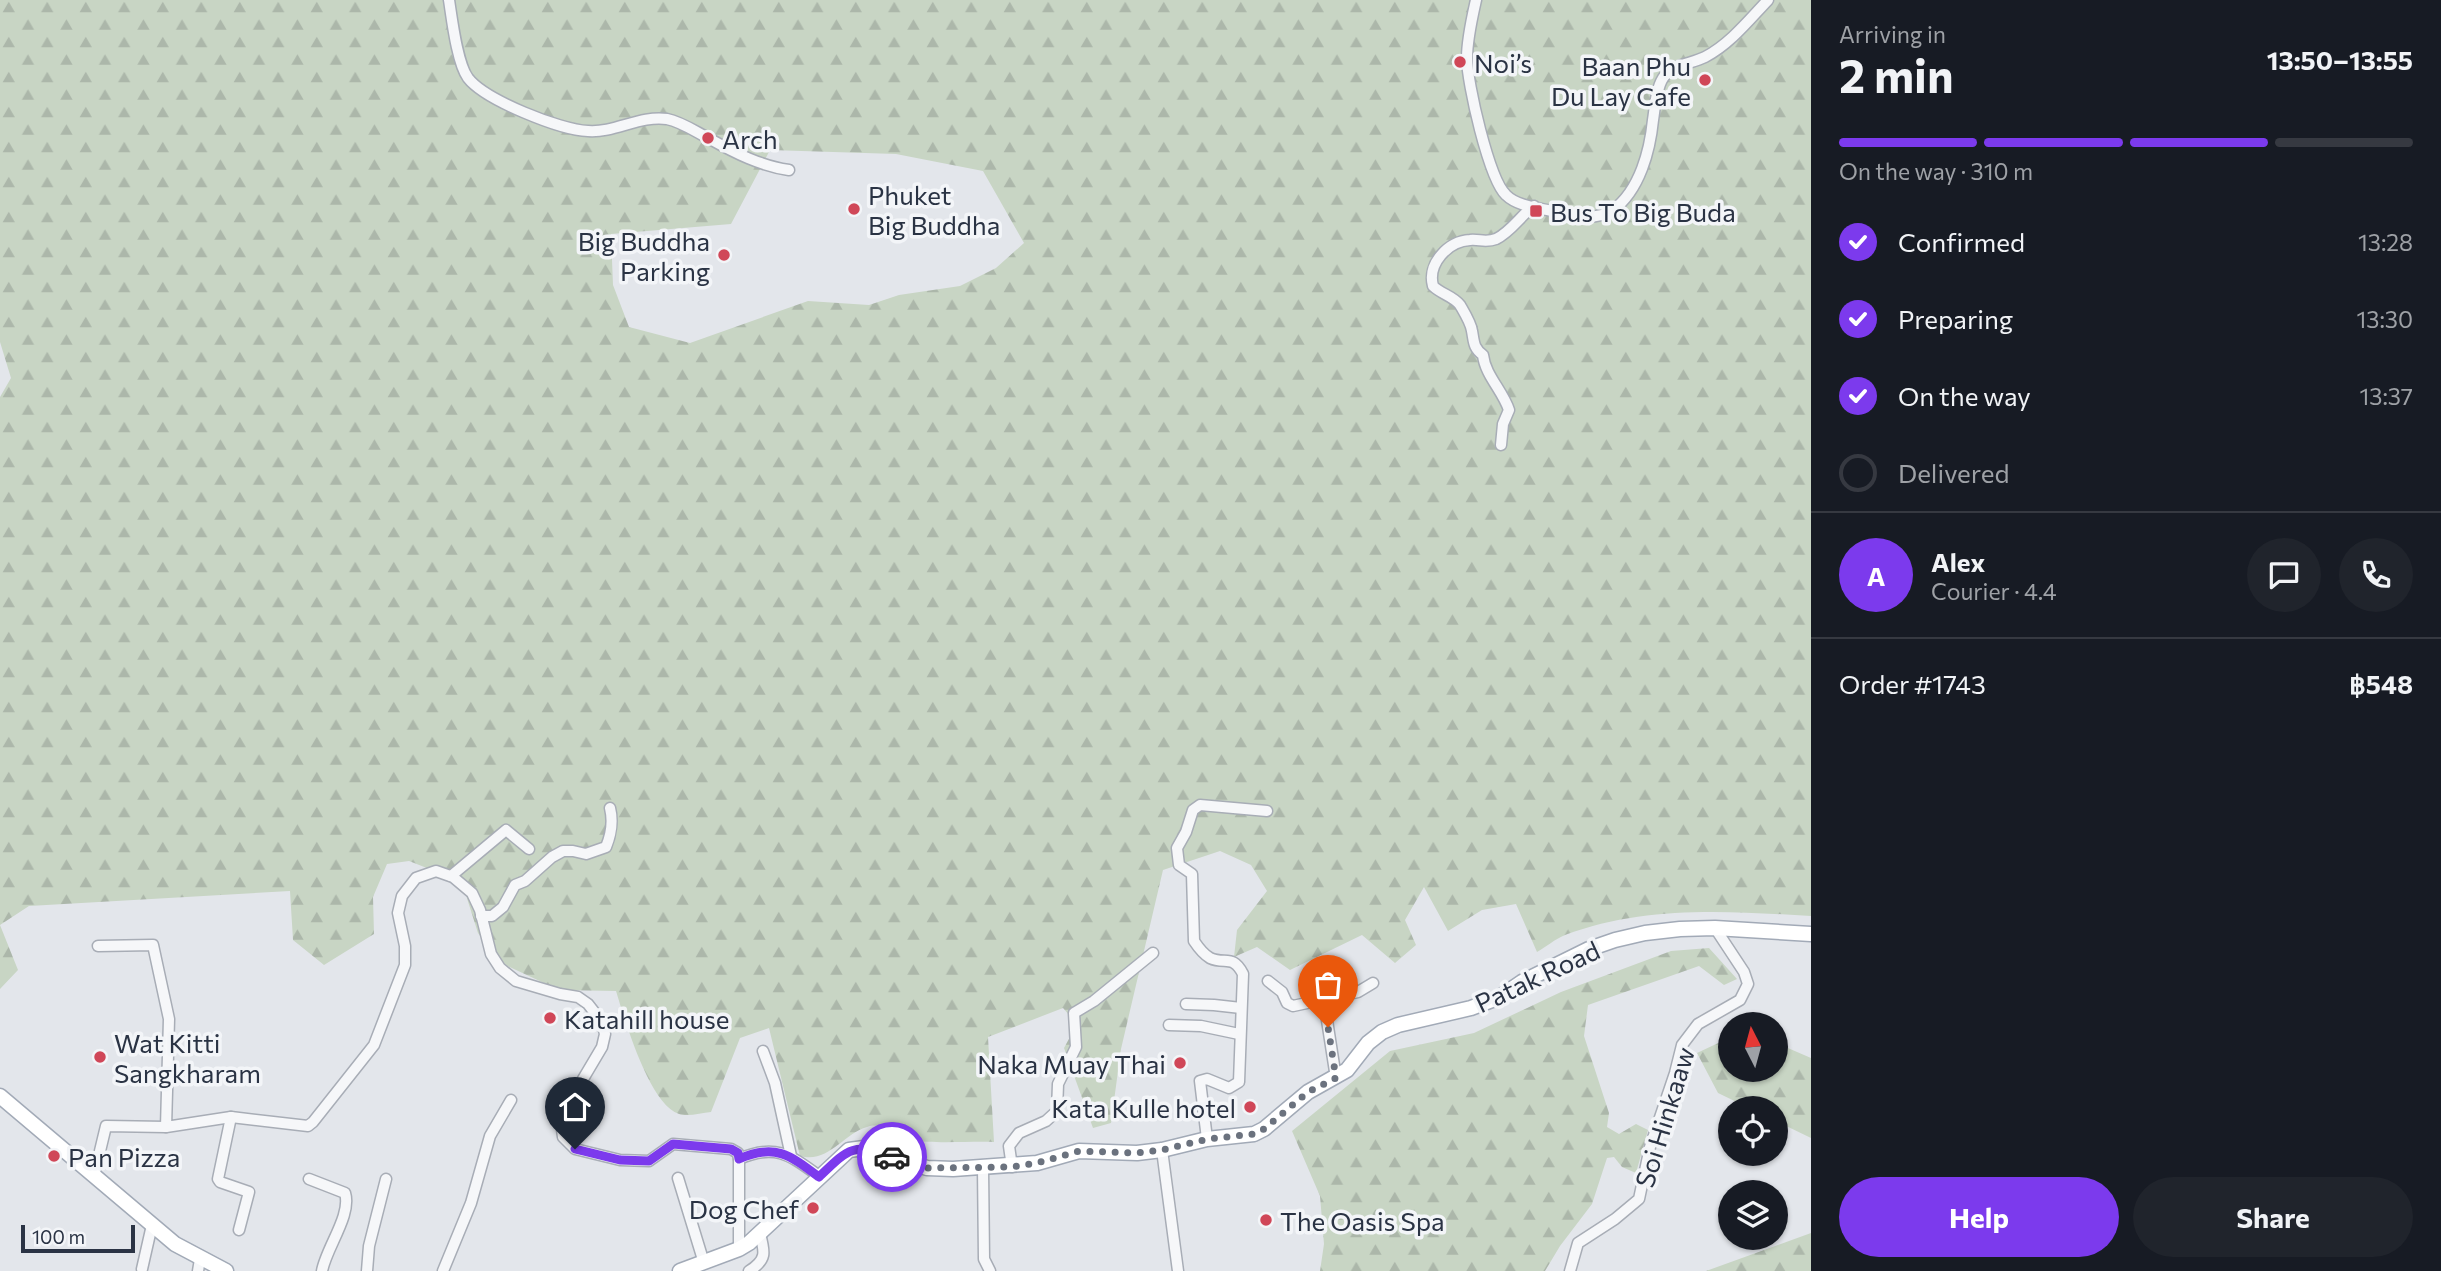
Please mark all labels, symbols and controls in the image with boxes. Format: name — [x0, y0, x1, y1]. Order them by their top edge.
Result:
text: Arriving in — [1839, 20, 1946, 48]
text: 13:50–13:55 — [2267, 44, 2413, 75]
text: 2 min — [1839, 46, 1954, 102]
place label: Noi’s — [1474, 47, 1532, 78]
place label: Baan Phu Du Lay Cafe — [1551, 50, 1691, 111]
marker: Noi’s — [1452, 54, 1468, 70]
marker: Baan Phu Du Lay Cafe — [1697, 72, 1713, 88]
place label: Arch — [722, 123, 778, 154]
marker: Arch — [700, 130, 716, 146]
text: On the way · 310 m — [1839, 157, 2033, 185]
place label: Phuket Big Buddha — [868, 179, 1000, 240]
place label: Bus To Big Buda — [1550, 196, 1736, 227]
marker: Phuket Big Buddha — [846, 201, 862, 217]
marker: Bus To Big Buda — [1528, 203, 1544, 219]
icon: check — [1839, 223, 1877, 261]
place label: Big Buddha Parking — [578, 225, 710, 286]
text: Confirmed — [1898, 226, 2025, 257]
text: 13:28 — [2358, 228, 2413, 256]
marker: Big Buddha Parking — [716, 247, 732, 263]
icon: check — [1839, 300, 1877, 338]
text: Preparing — [1898, 303, 2013, 334]
text: 13:30 — [2356, 305, 2413, 333]
icon: check — [1839, 377, 1877, 415]
text: On the way — [1898, 380, 2031, 411]
text: 13:37 — [2359, 382, 2413, 410]
text: Delivered — [1898, 457, 2009, 488]
button: chat — [2247, 538, 2321, 612]
button: phone — [2339, 538, 2413, 612]
text: Alex — [1931, 546, 1985, 577]
text: A — [1867, 560, 1885, 591]
text: Courier · 4.4 — [1931, 577, 2057, 605]
text: Order #1743 — [1839, 668, 1986, 699]
text: ฿548 — [2349, 668, 2413, 699]
street label: Patak Road — [1470, 934, 1604, 1018]
pin — [1298, 955, 1358, 1027]
icon: bag — [1309, 966, 1347, 1004]
place label: Katahill house — [564, 1003, 730, 1034]
marker: Katahill house — [542, 1010, 558, 1026]
north arrow — [1718, 1012, 1788, 1082]
map controls — [1718, 1012, 1788, 1250]
place label: Wat Kitti Sangkharam — [114, 1027, 261, 1088]
street label: Soi Hinkaaw — [1628, 1043, 1700, 1191]
place label: Naka Muay Thai — [977, 1048, 1166, 1079]
marker: Wat Kitti Sangkharam — [92, 1049, 108, 1065]
marker: Naka Muay Thai — [1172, 1055, 1188, 1071]
pin — [545, 1077, 605, 1149]
icon: home — [556, 1088, 594, 1126]
place label: Kata Kulle hotel — [1051, 1092, 1236, 1123]
button: locate — [1718, 1096, 1788, 1166]
marker: Kata Kulle hotel — [1242, 1099, 1258, 1115]
courier — [857, 1122, 927, 1192]
icon: car — [873, 1138, 911, 1176]
place label: Pan Pizza — [68, 1141, 180, 1172]
marker: Pan Pizza — [46, 1148, 62, 1164]
button: Help — [1839, 1177, 2119, 1257]
button: Share — [2133, 1177, 2413, 1257]
button: layers — [1718, 1180, 1788, 1250]
place label: Dog Chef — [689, 1193, 800, 1224]
marker: Dog Chef — [805, 1200, 821, 1216]
place label: The Oasis Spa — [1280, 1205, 1445, 1236]
marker: The Oasis Spa — [1258, 1212, 1274, 1228]
scale bar — [21, 1222, 135, 1254]
text: 100 m — [32, 1225, 85, 1248]

